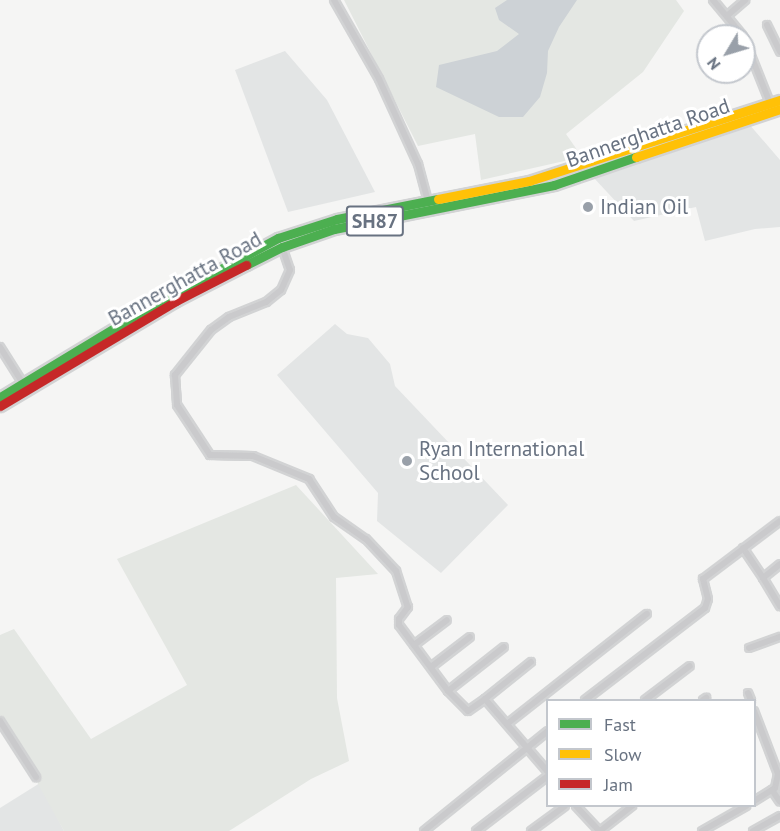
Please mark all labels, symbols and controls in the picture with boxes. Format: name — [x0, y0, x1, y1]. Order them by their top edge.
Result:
north arrow — [696, 24, 756, 84]
text: N — [702, 54, 725, 74]
street label: Bannerghatta Road — [563, 93, 733, 173]
place label: Indian Oil — [600, 194, 688, 220]
marker: Indian Oil — [581, 200, 595, 214]
road number: SH87 — [345, 204, 405, 238]
street label: Bannerghatta Road — [104, 226, 266, 332]
place label: Ryan International School — [419, 436, 584, 486]
marker: Ryan International School — [400, 454, 414, 468]
legend — [546, 699, 756, 807]
text: Fast — [604, 713, 636, 736]
text: Slow — [604, 743, 642, 766]
text: Jam — [604, 773, 633, 796]

